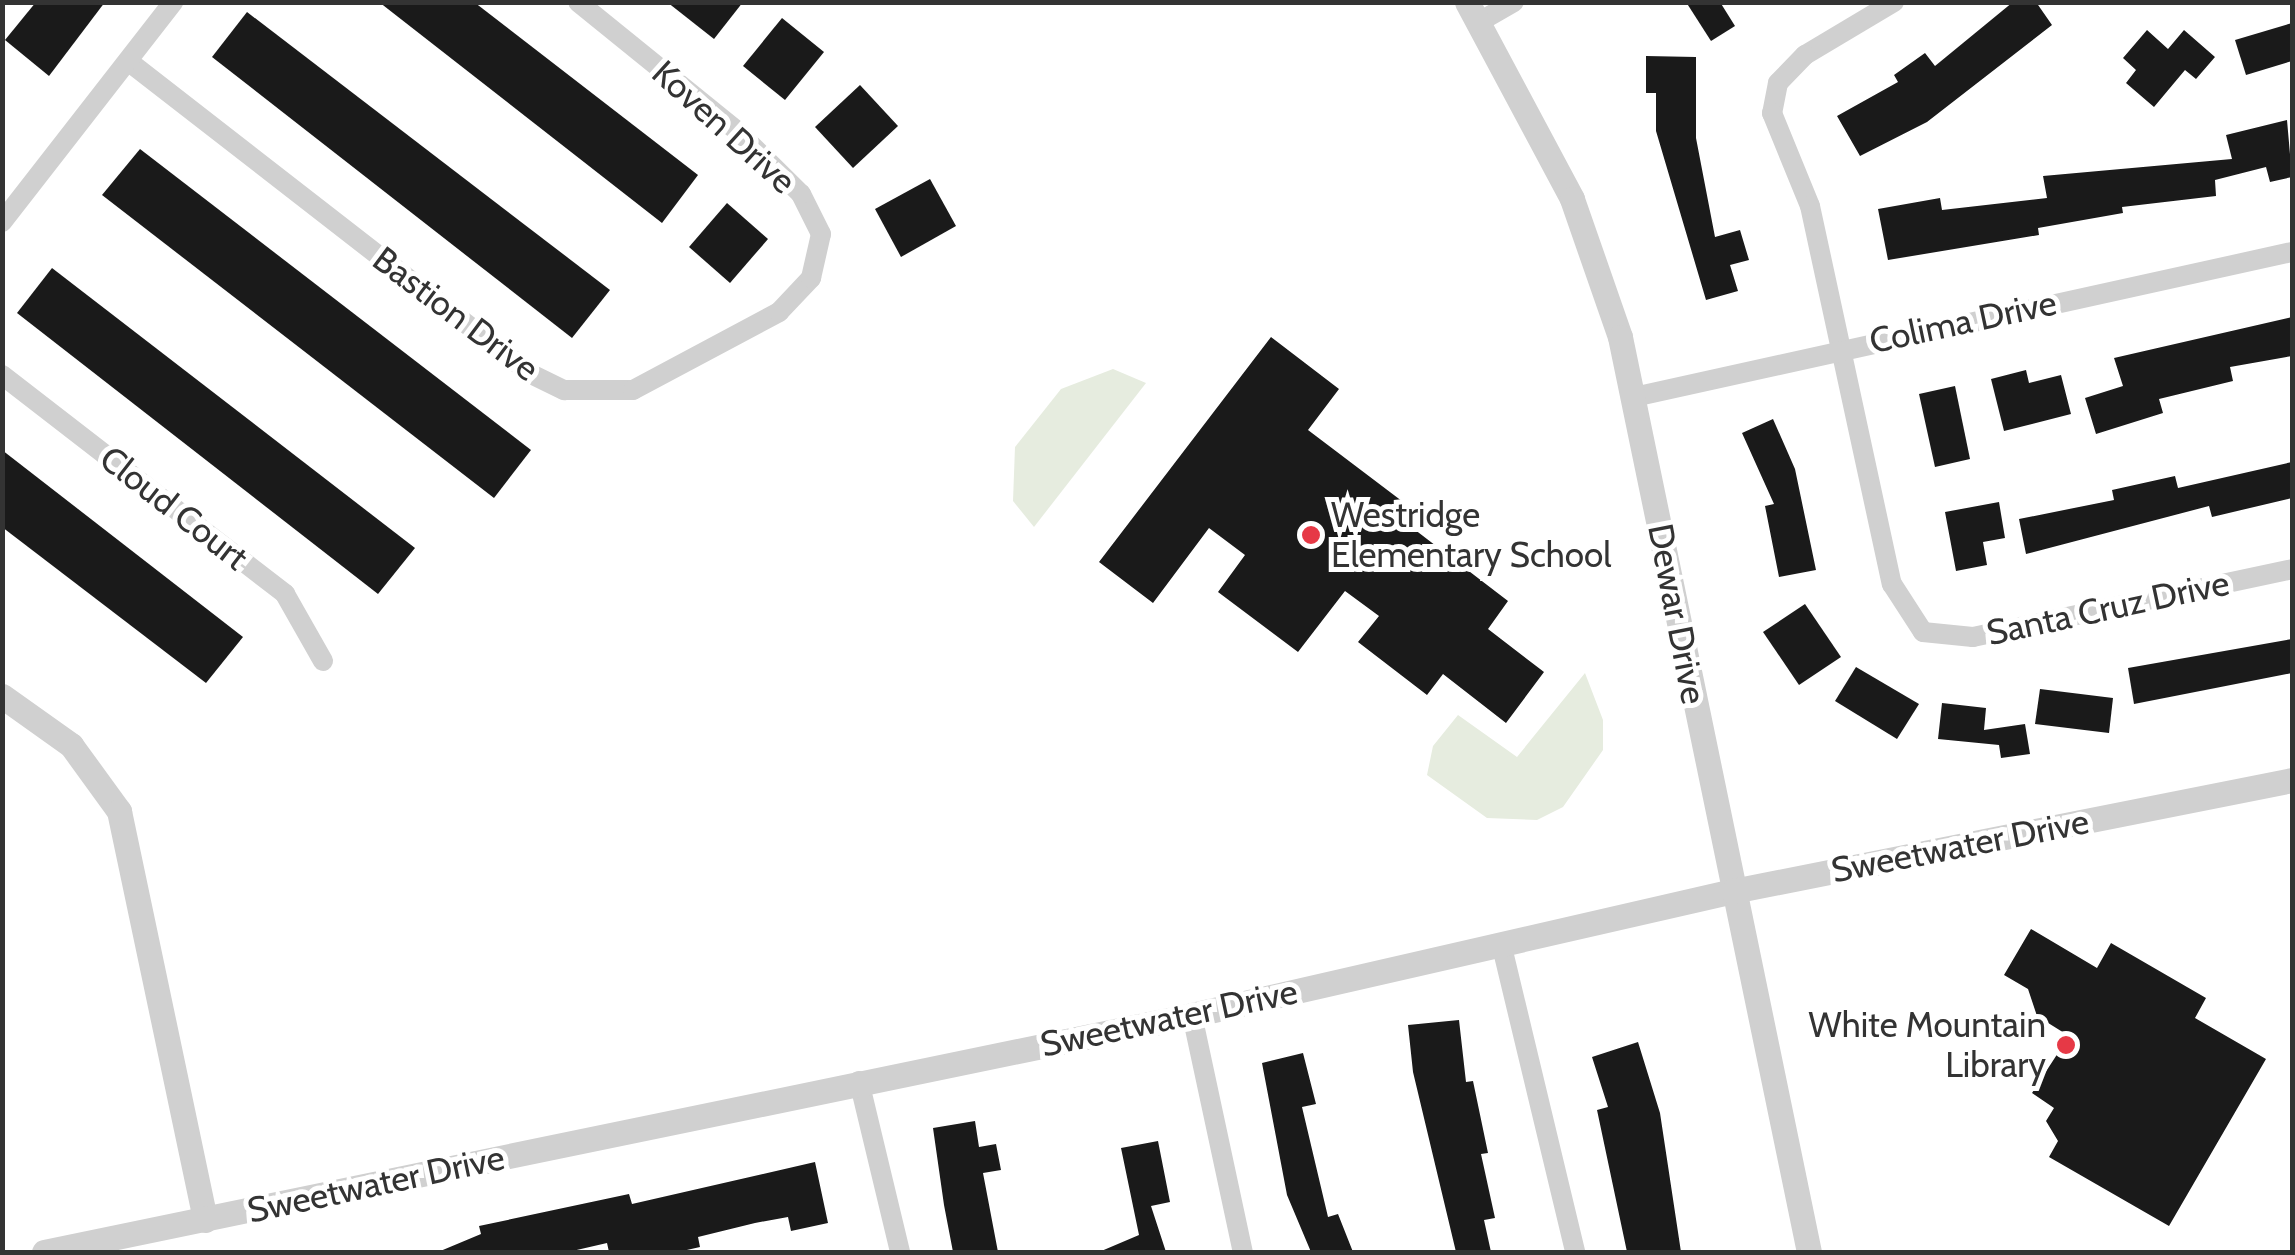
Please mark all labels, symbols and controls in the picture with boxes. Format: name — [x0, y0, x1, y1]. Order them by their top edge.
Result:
street label: Koven Drive — [644, 52, 804, 202]
street label: Bastion Drive — [365, 238, 547, 390]
street label: Colima Drive — [1866, 282, 2060, 362]
street label: Cloud Court — [92, 437, 256, 579]
place label: Westridge Elementary School — [1331, 494, 1612, 576]
street label: Dewar Drive — [1639, 520, 1715, 708]
marker: Westridge Elementary School — [1300, 524, 1322, 546]
street label: Santa Cruz Drive — [1983, 562, 2233, 654]
street label: Sweetwater Drive — [1828, 800, 2092, 892]
street label: Sweetwater Drive — [1037, 970, 1301, 1066]
place label: White Mountain Library — [1809, 1004, 2046, 1086]
marker: White Mountain Library — [2055, 1034, 2077, 1056]
street label: Sweetwater Drive — [244, 1136, 508, 1232]

